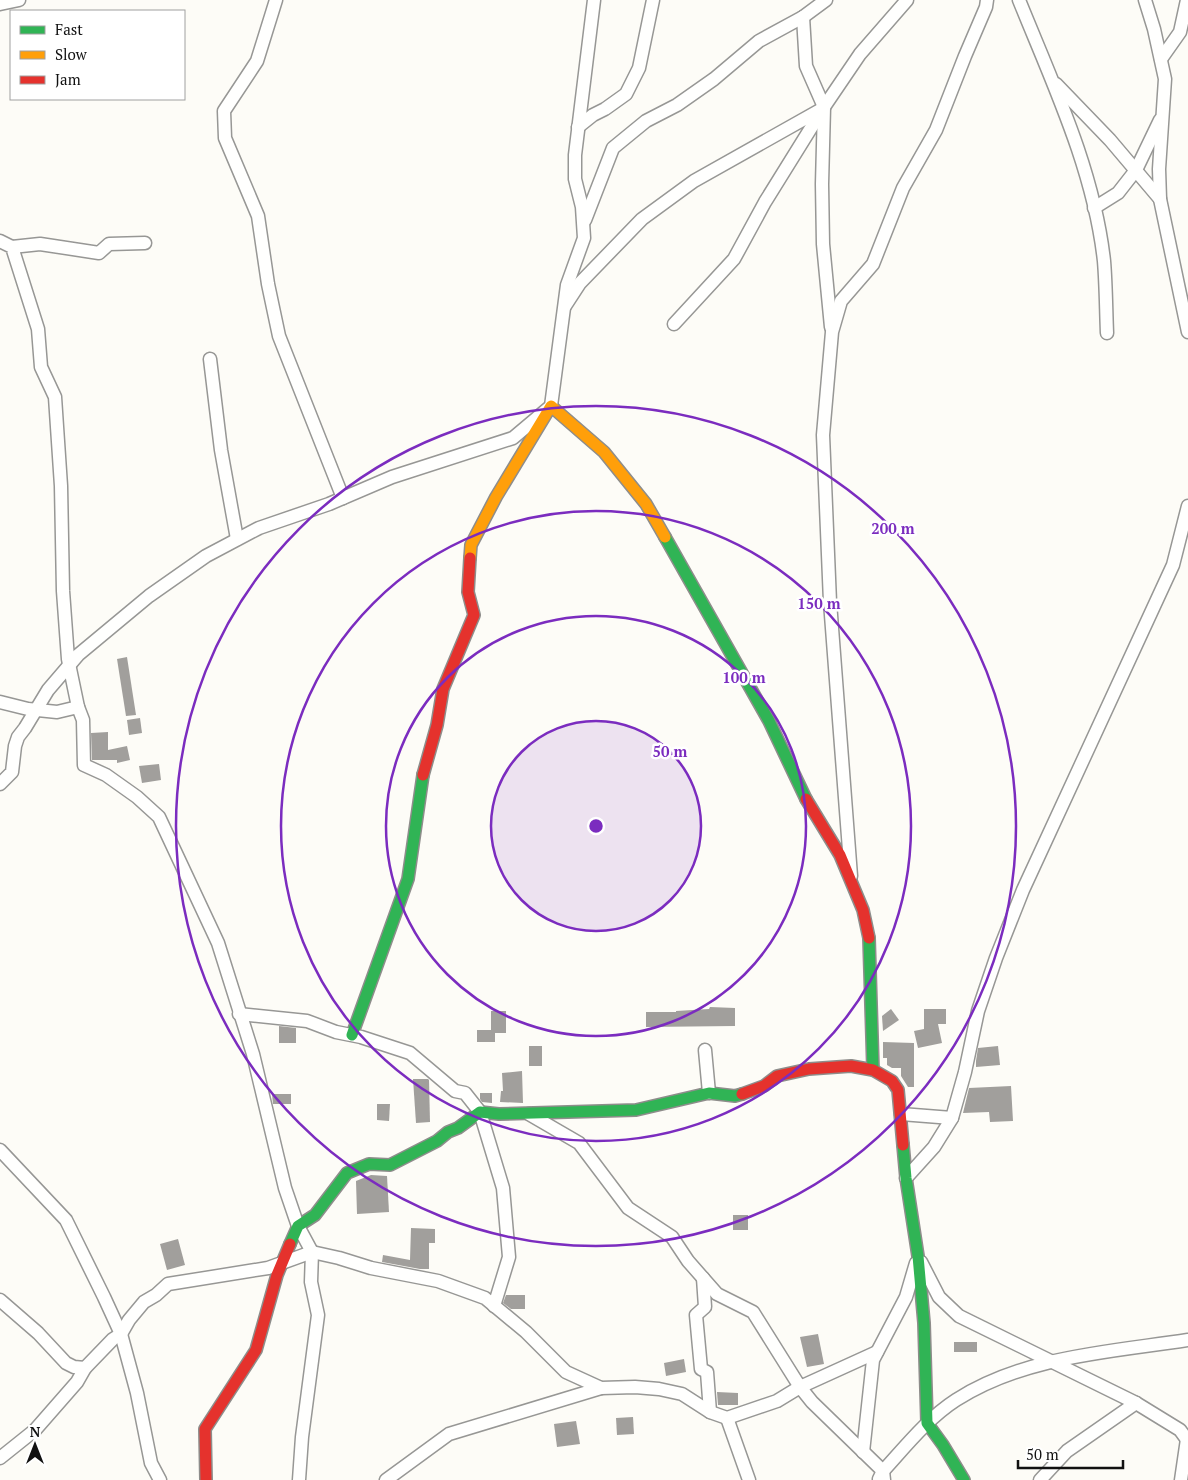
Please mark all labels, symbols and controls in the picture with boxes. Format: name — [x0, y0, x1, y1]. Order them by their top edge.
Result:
legend — [10, 10, 185, 100]
text: Fast — [55, 19, 83, 39]
text: Slow — [55, 44, 88, 64]
text: Jam — [55, 69, 81, 89]
text: 200 m — [871, 518, 915, 538]
text: 150 m — [797, 593, 841, 613]
text: 100 m — [722, 667, 766, 687]
text: 50 m — [653, 741, 688, 761]
centre of rings — [587, 817, 605, 835]
north arrow — [10, 1420, 60, 1470]
text: N — [30, 1422, 41, 1441]
scale bar — [1018, 1438, 1123, 1470]
text: 50 m — [1026, 1444, 1059, 1464]

